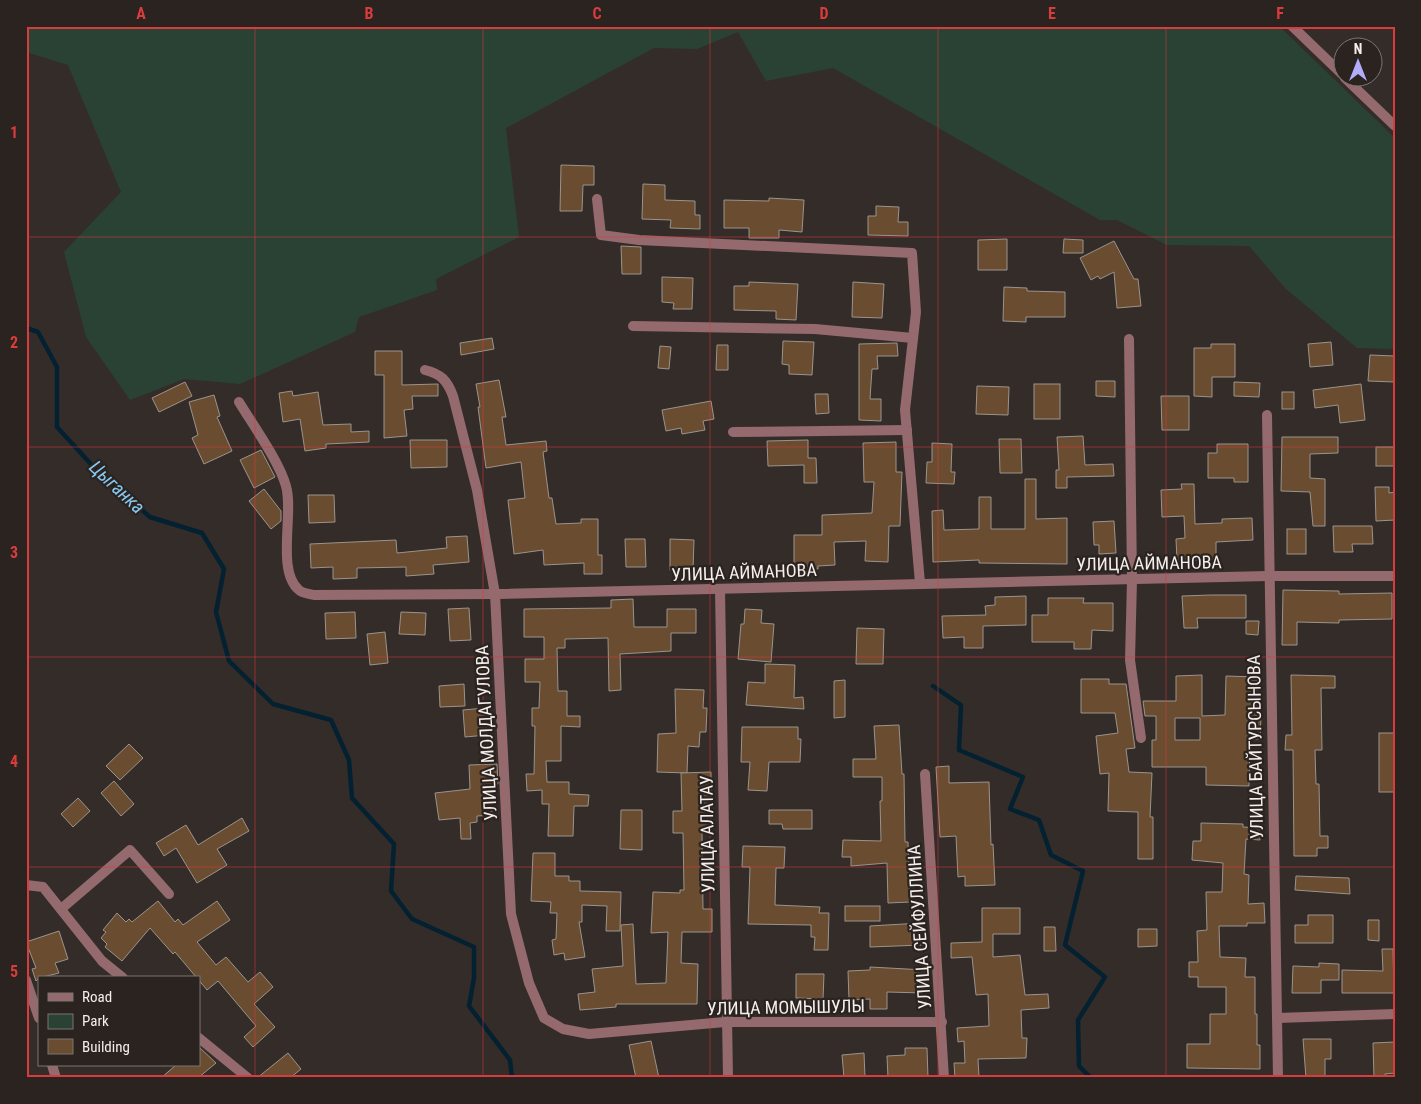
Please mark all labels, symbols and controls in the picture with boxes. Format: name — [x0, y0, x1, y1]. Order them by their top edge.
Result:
text: A — [136, 4, 146, 23]
text: B — [365, 4, 374, 23]
text: C — [592, 4, 602, 23]
text: D — [819, 4, 829, 23]
text: E — [1048, 4, 1056, 23]
text: F — [1276, 4, 1284, 23]
north arrow — [1334, 38, 1384, 88]
text: N — [1354, 41, 1362, 57]
text: 1 — [10, 123, 18, 142]
text: 2 — [10, 333, 18, 352]
water label: Цыганка — [85, 456, 149, 518]
text: 3 — [10, 543, 18, 562]
street label: УЛИЦА АЙМАНОВА — [1076, 551, 1223, 575]
street label: УЛИЦА АЙМАНОВА — [671, 559, 818, 585]
street label: УЛИЦА МОЛДАГУЛОВА — [471, 644, 501, 821]
street label: УЛИЦА БАЙТУРСЫНОВА — [1243, 654, 1267, 839]
text: 4 — [10, 752, 18, 771]
street label: УЛИЦА АЛАТАУ — [695, 775, 719, 893]
street label: УЛИЦА СЕЙФУЛЛИНА — [903, 843, 935, 1010]
text: 5 — [10, 962, 18, 981]
legend — [38, 976, 200, 1066]
text: Road — [82, 988, 112, 1006]
street label: УЛИЦА МОМЫШУЛЫ — [707, 995, 865, 1019]
text: Park — [82, 1012, 109, 1030]
text: Building — [82, 1038, 130, 1056]

